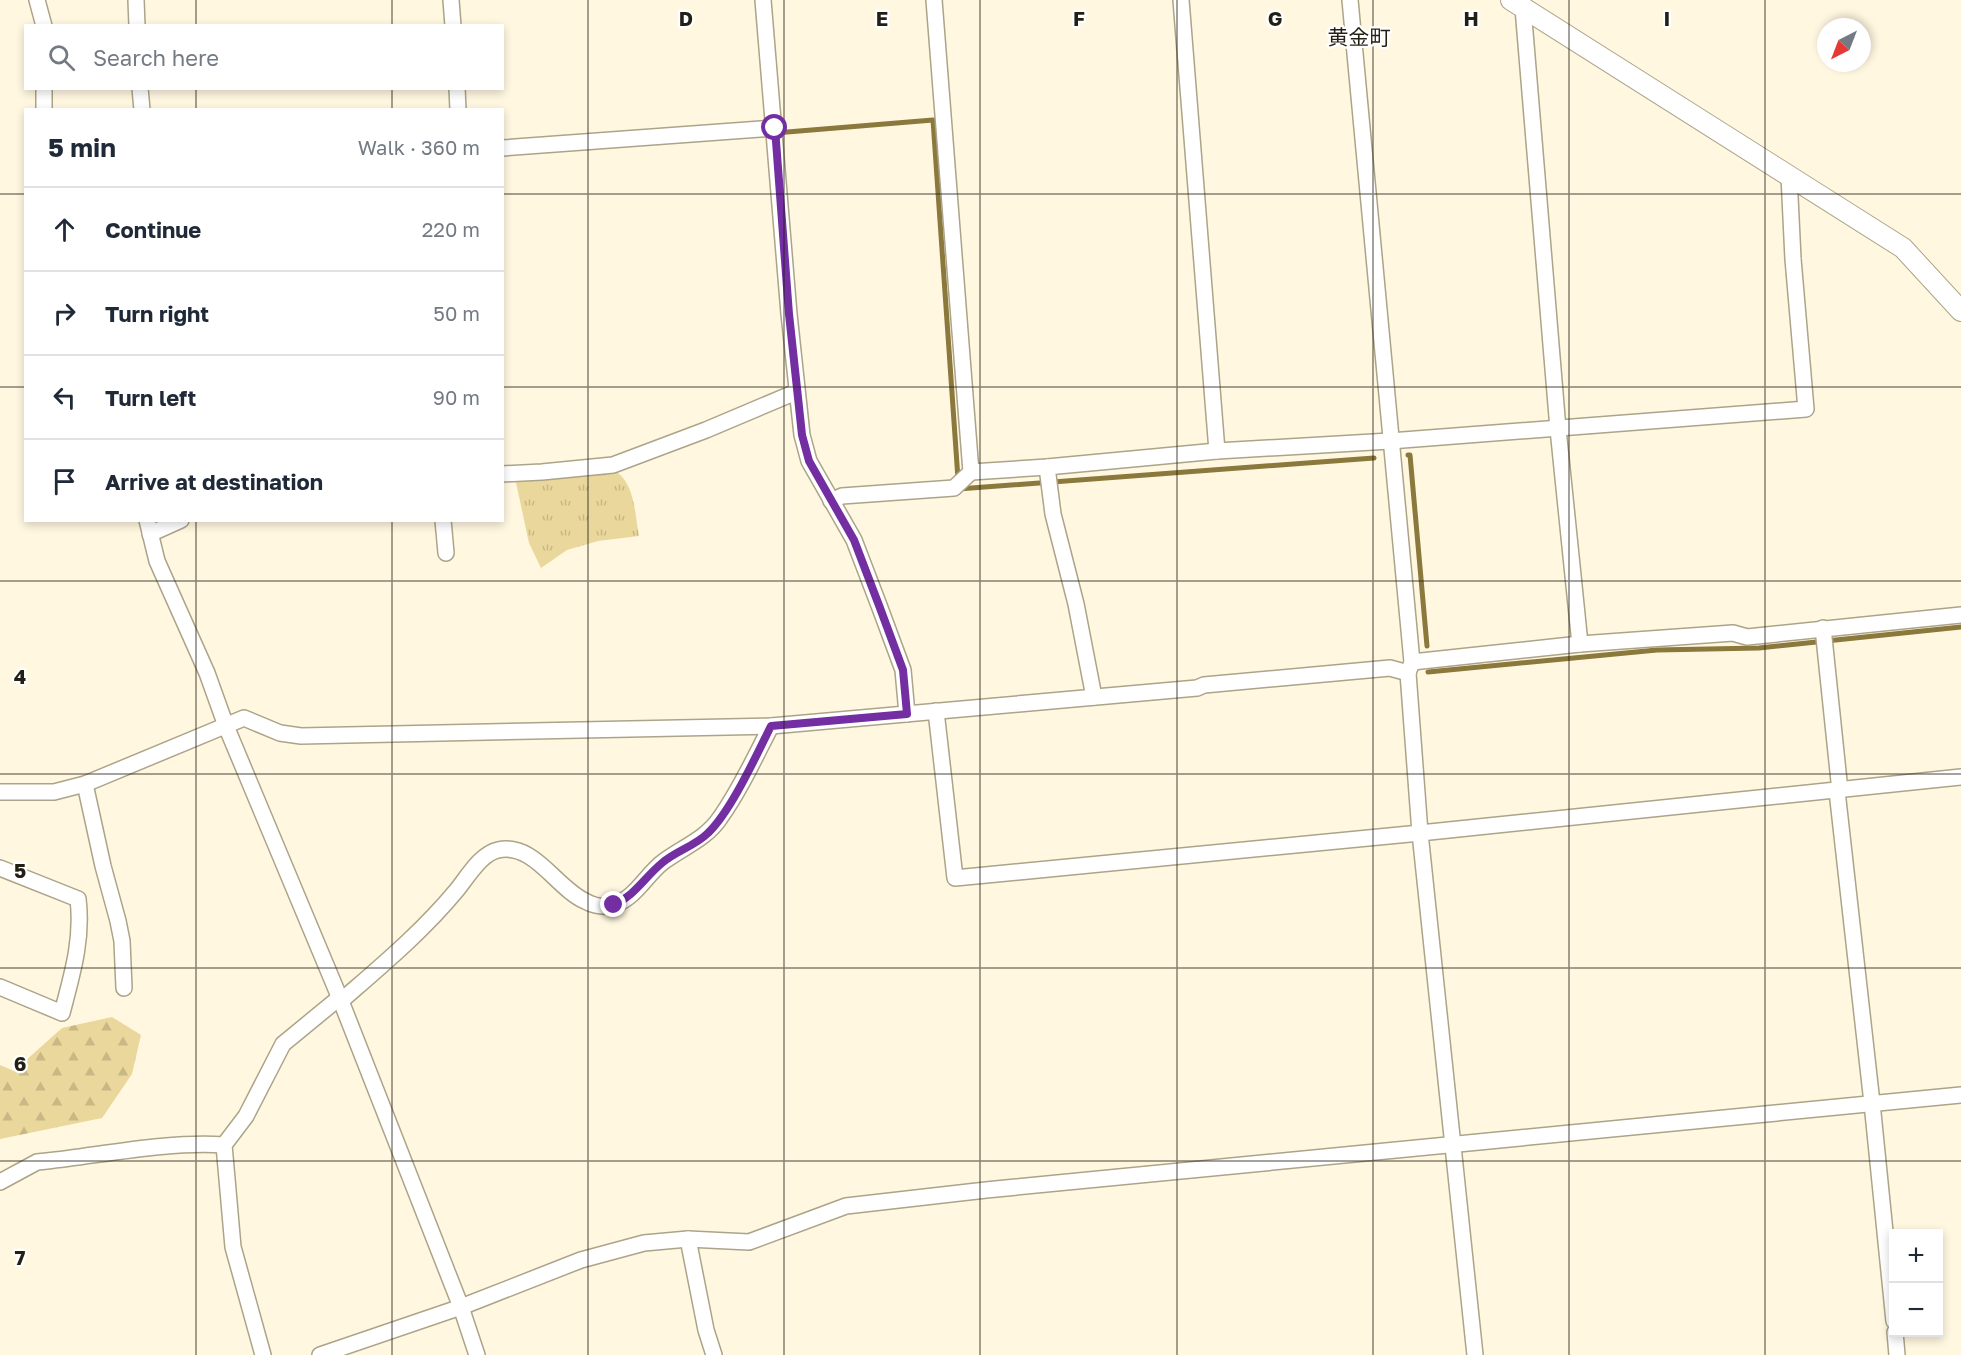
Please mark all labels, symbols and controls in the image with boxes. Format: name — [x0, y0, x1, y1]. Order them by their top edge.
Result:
text: D — [679, 6, 693, 30]
text: E — [876, 6, 888, 30]
text: F — [1073, 6, 1085, 30]
text: G — [1268, 6, 1282, 30]
text: H — [1463, 6, 1479, 30]
text: I — [1664, 6, 1670, 30]
north arrow — [1817, 18, 1871, 72]
search box — [24, 24, 504, 90]
district label: 黄金町 — [1328, 24, 1391, 50]
icon: search — [45, 41, 78, 74]
text: Search here — [93, 44, 219, 71]
route start — [761, 114, 787, 140]
text: 5 min — [48, 132, 116, 163]
text: Walk · 360 m — [358, 135, 480, 159]
icon: ahead — [48, 213, 81, 246]
text: Continue — [105, 216, 201, 243]
text: 220 m — [422, 217, 480, 241]
icon: right — [48, 297, 81, 330]
text: Turn right — [105, 300, 209, 327]
text: 50 m — [433, 301, 480, 325]
icon: left — [48, 381, 81, 414]
text: Turn left — [105, 384, 196, 411]
text: 90 m — [433, 385, 480, 409]
icon: arrive — [48, 465, 81, 498]
text: Arrive at destination — [105, 468, 323, 495]
text: 4 — [14, 664, 26, 688]
text: 5 — [14, 858, 26, 882]
route end — [600, 891, 626, 917]
text: 6 — [14, 1051, 26, 1075]
map controls — [1889, 1229, 1943, 1337]
button: + — [1889, 1229, 1943, 1283]
text: 7 — [15, 1245, 26, 1269]
button: − — [1889, 1283, 1943, 1337]

